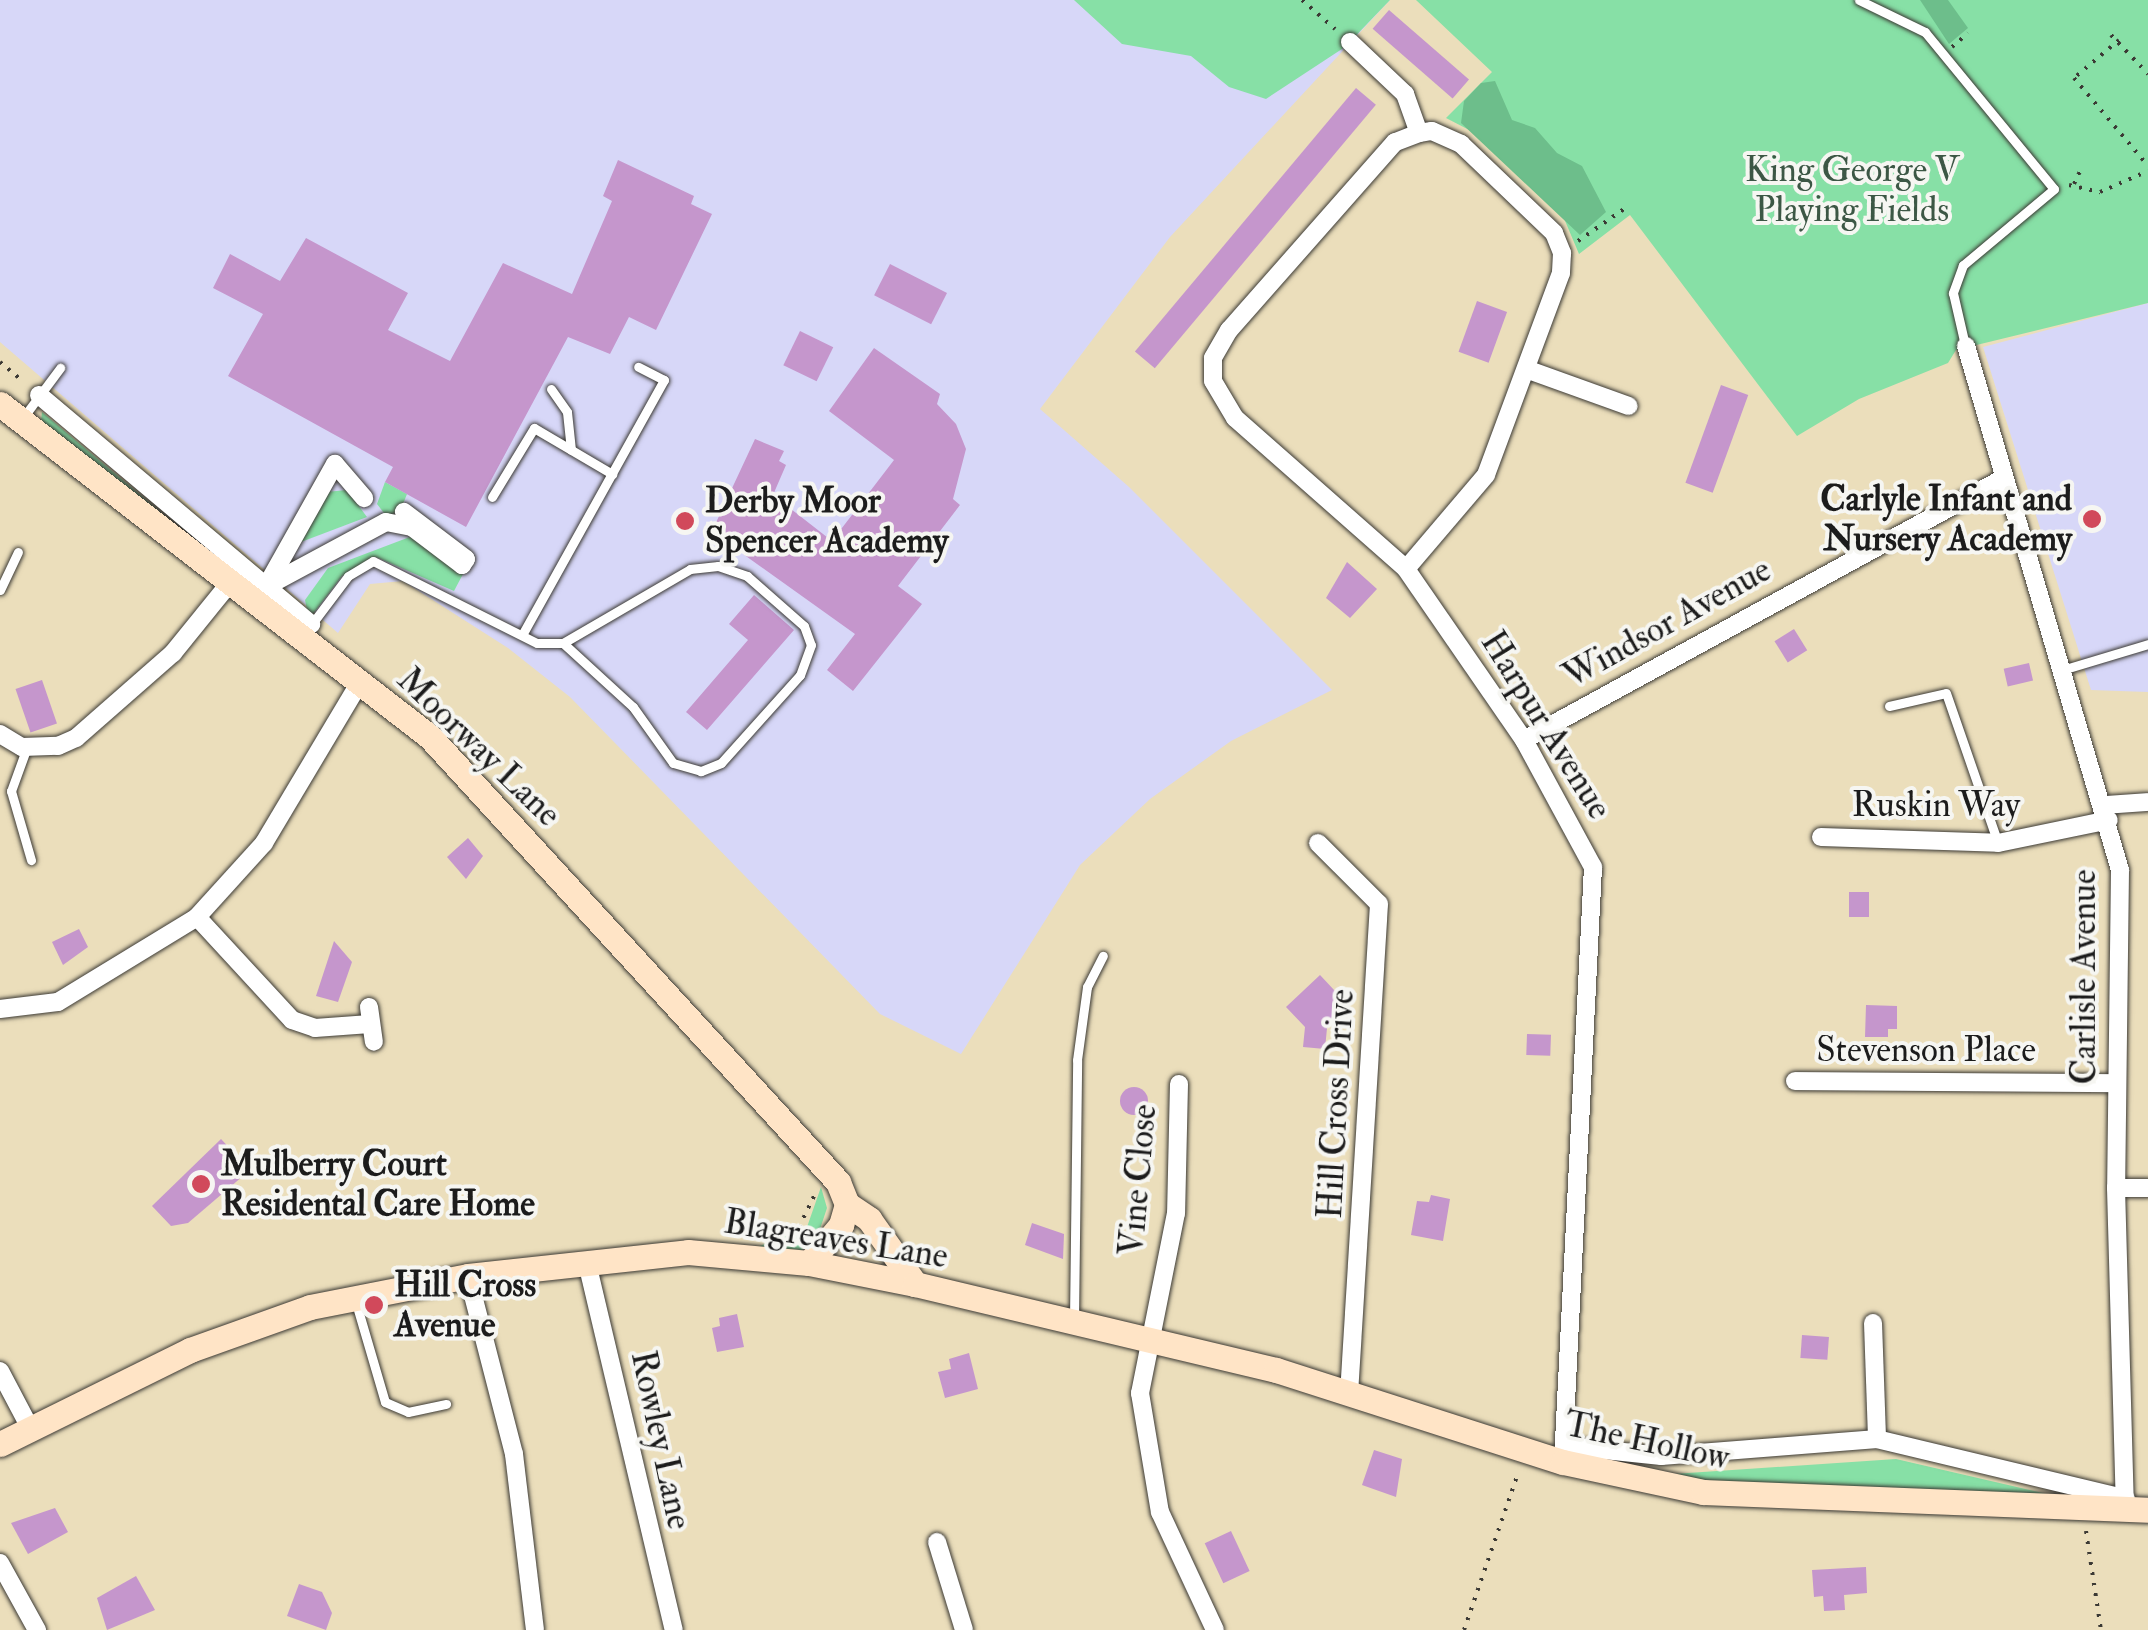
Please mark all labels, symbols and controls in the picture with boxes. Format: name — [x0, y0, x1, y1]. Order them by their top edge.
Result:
park label: King George V Playing Fields — [1745, 149, 1959, 231]
place label: Carlyle Infant and Nursery Academy — [1820, 478, 2072, 560]
place label: Derby Moor Spencer Academy — [705, 480, 948, 562]
marker: Carlyle Infant and Nursery Academy — [2081, 508, 2103, 530]
marker: Derby Moor Spencer Academy — [674, 510, 696, 532]
street label: Windsor Avenue — [1556, 549, 1778, 697]
street label: Harpur Avenue — [1472, 623, 1620, 827]
street label: Moorway Lane — [389, 659, 569, 835]
street label: Ruskin Way — [1852, 784, 2020, 826]
street label: Carlisle Avenue — [2063, 869, 2105, 1085]
street label: Hill Cross Drive — [1309, 988, 1363, 1220]
street label: Stevenson Place — [1816, 1029, 2036, 1071]
street label: Vine Close — [1110, 1103, 1166, 1257]
place label: Mulberry Court Residental Care Home — [221, 1143, 535, 1225]
marker: Mulberry Court Residental Care Home — [190, 1173, 212, 1195]
street label: Blagreaves Lane — [721, 1201, 951, 1277]
place label: Hill Cross Avenue — [394, 1264, 536, 1346]
marker: Hill Cross Avenue — [363, 1294, 385, 1316]
street label: Rowley Lane — [622, 1347, 700, 1533]
street label: The Hollow — [1561, 1403, 1733, 1479]

